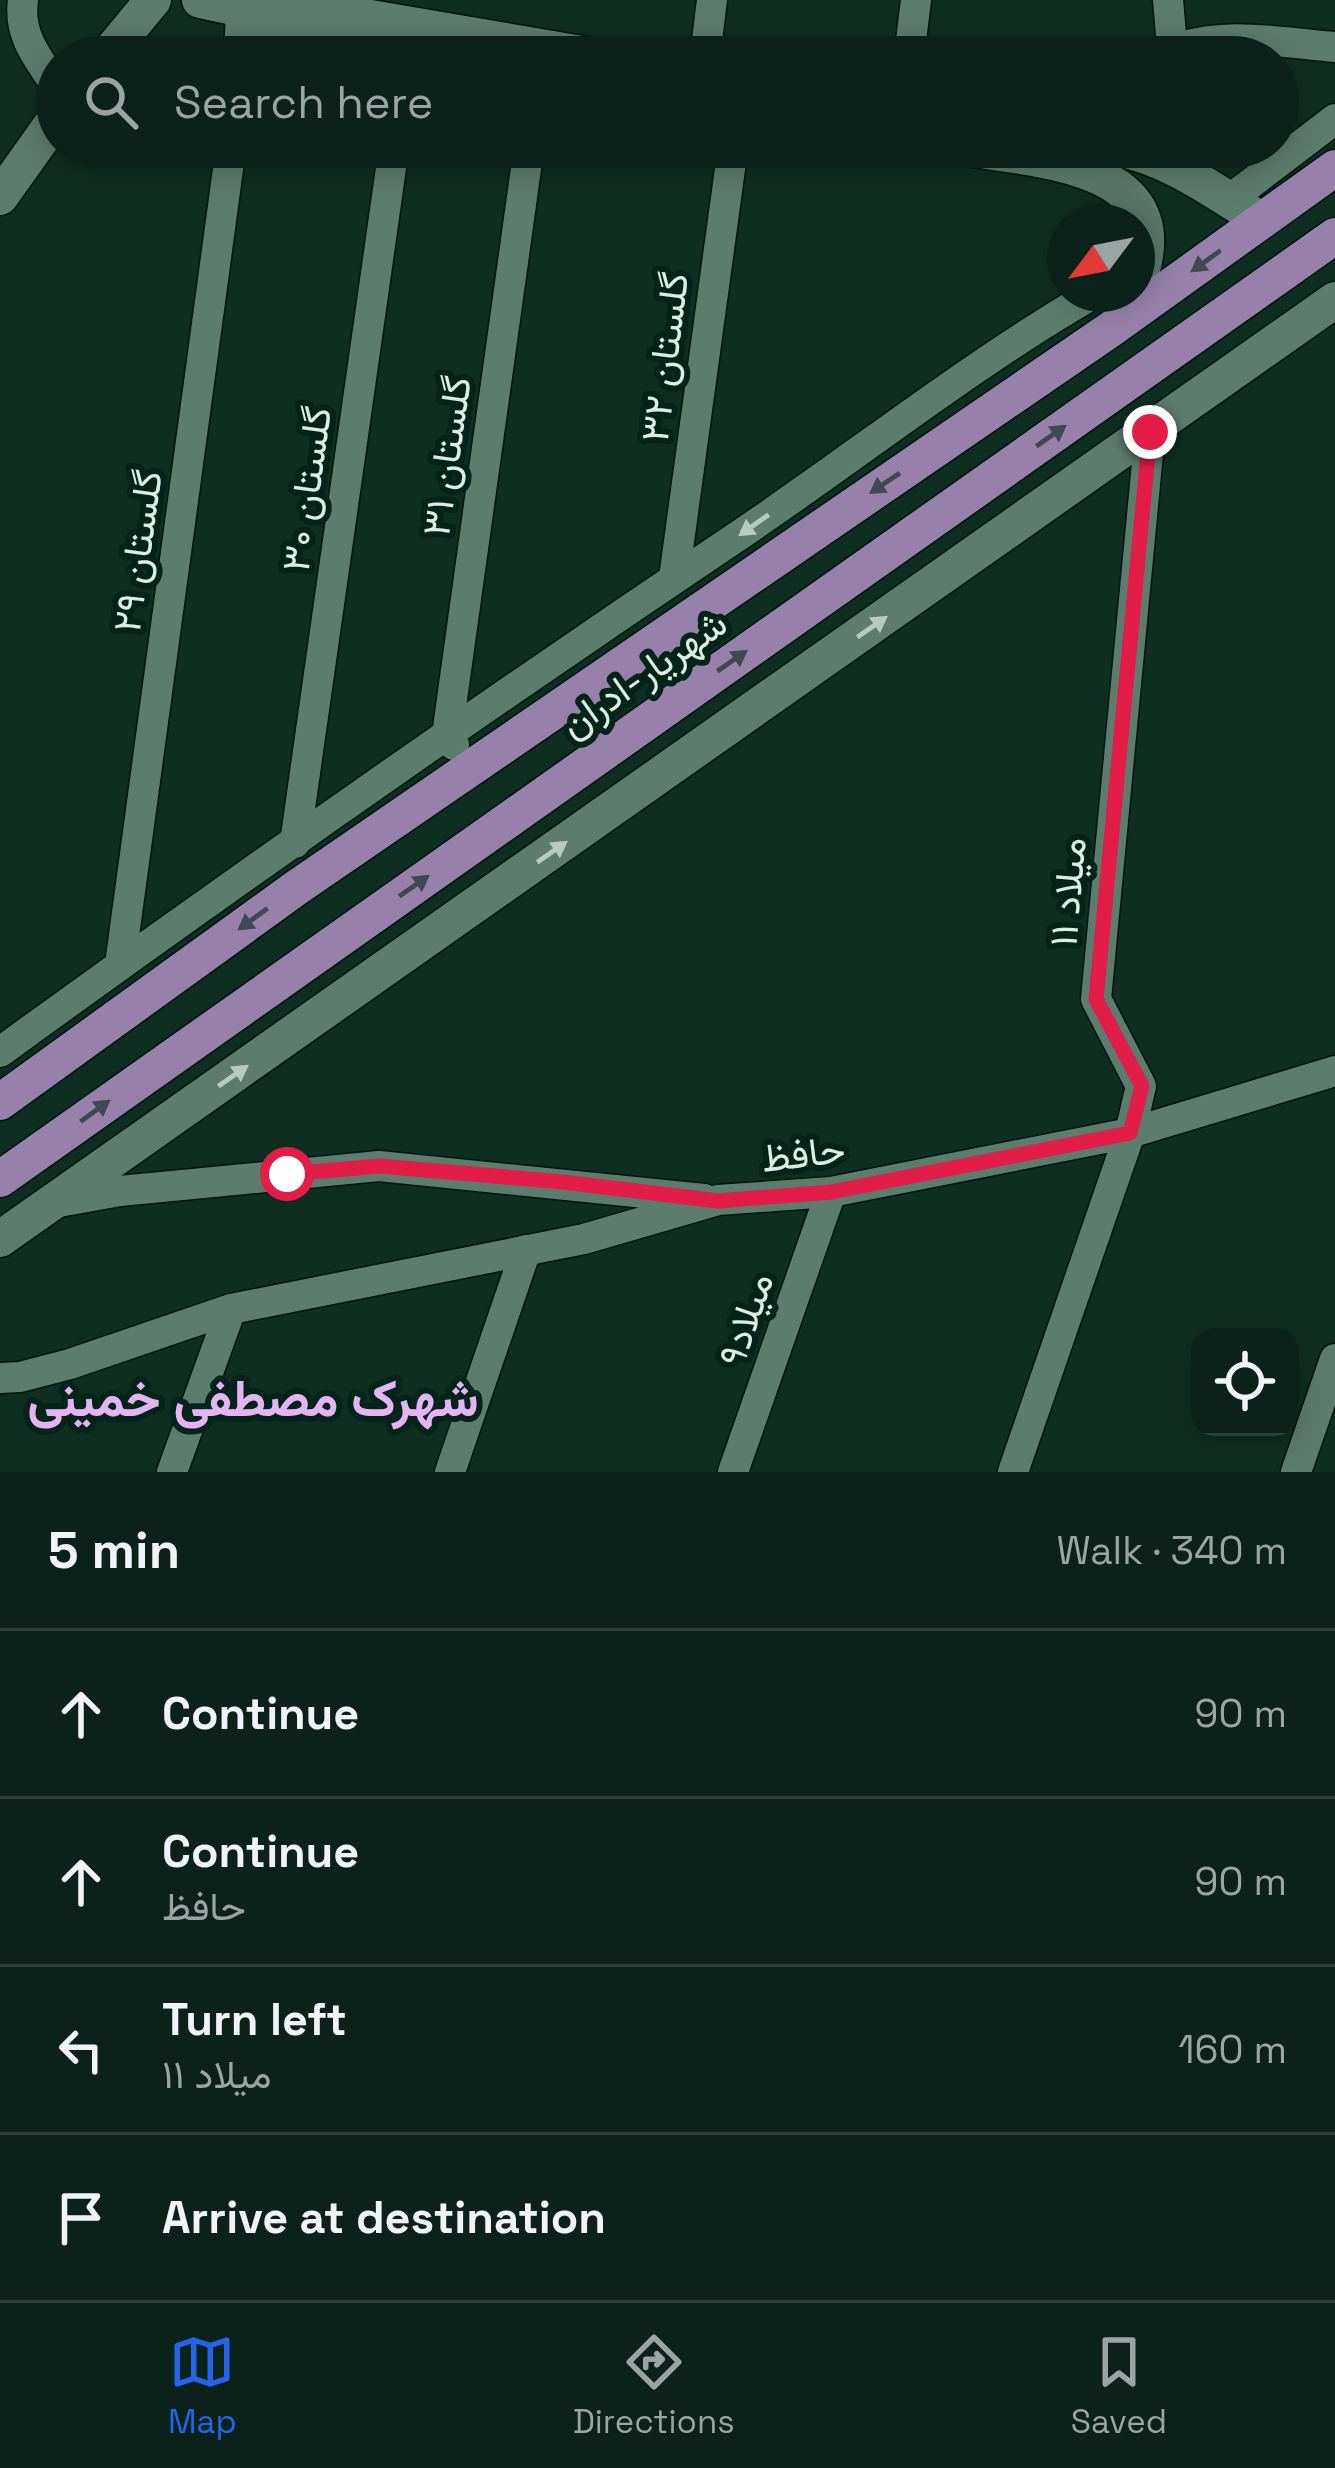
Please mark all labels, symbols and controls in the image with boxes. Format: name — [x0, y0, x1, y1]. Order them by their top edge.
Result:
search box — [36, 36, 1299, 168]
icon: search — [78, 69, 144, 135]
text: Search here — [174, 74, 433, 131]
north arrow — [1047, 204, 1155, 312]
one-way arrow — [1190, 248, 1222, 272]
street label: گلستان ۳۲ — [630, 270, 699, 445]
street label: گلستان ۳۱ — [411, 373, 482, 539]
street label: گلستان ۳۰ — [271, 403, 342, 575]
route end — [1123, 405, 1177, 459]
one-way arrow — [1035, 425, 1067, 448]
street label: گلستان ۲۹ — [102, 467, 173, 635]
one-way arrow — [869, 471, 901, 494]
one-way arrow — [737, 513, 770, 536]
street label: شهریار-ادران — [550, 598, 736, 749]
one-way arrow — [855, 616, 888, 639]
one-way arrow — [716, 650, 748, 673]
street label: میلاد ۱۱ — [1038, 835, 1097, 949]
one-way arrow — [536, 841, 569, 864]
one-way arrow — [397, 875, 430, 898]
one-way arrow — [237, 907, 269, 930]
one-way arrow — [217, 1065, 250, 1088]
one-way arrow — [79, 1100, 111, 1123]
street label: حافظ — [758, 1124, 848, 1183]
route start — [260, 1147, 314, 1201]
street label: میلاد۹ — [707, 1266, 784, 1372]
map controls — [1191, 1328, 1299, 1436]
button: locate — [1191, 1328, 1299, 1436]
district label: شهرک مصطفی خمینی — [27, 1366, 479, 1431]
text: 5 min — [48, 1518, 180, 1583]
text: Walk · 340 m — [1056, 1526, 1287, 1575]
icon: ahead — [48, 1681, 114, 1747]
text: Continue — [162, 1685, 359, 1742]
text: 90 m — [1195, 1689, 1287, 1738]
text: Continue — [162, 1823, 359, 1880]
icon: ahead — [48, 1849, 114, 1915]
text: 90 m — [1195, 1857, 1287, 1906]
text: حافظ — [162, 1882, 246, 1931]
text: Turn left — [162, 1991, 347, 2048]
icon: left — [48, 2017, 114, 2083]
text: 160 m — [1178, 2025, 1287, 2074]
text: میلاد ۱۱ — [162, 2050, 272, 2099]
icon: arrive — [48, 2185, 114, 2251]
text: Arrive at destination — [162, 2189, 606, 2246]
tab: Map — [168, 2329, 237, 2443]
tab: Directions — [573, 2329, 735, 2443]
tab: Saved — [1071, 2329, 1167, 2443]

